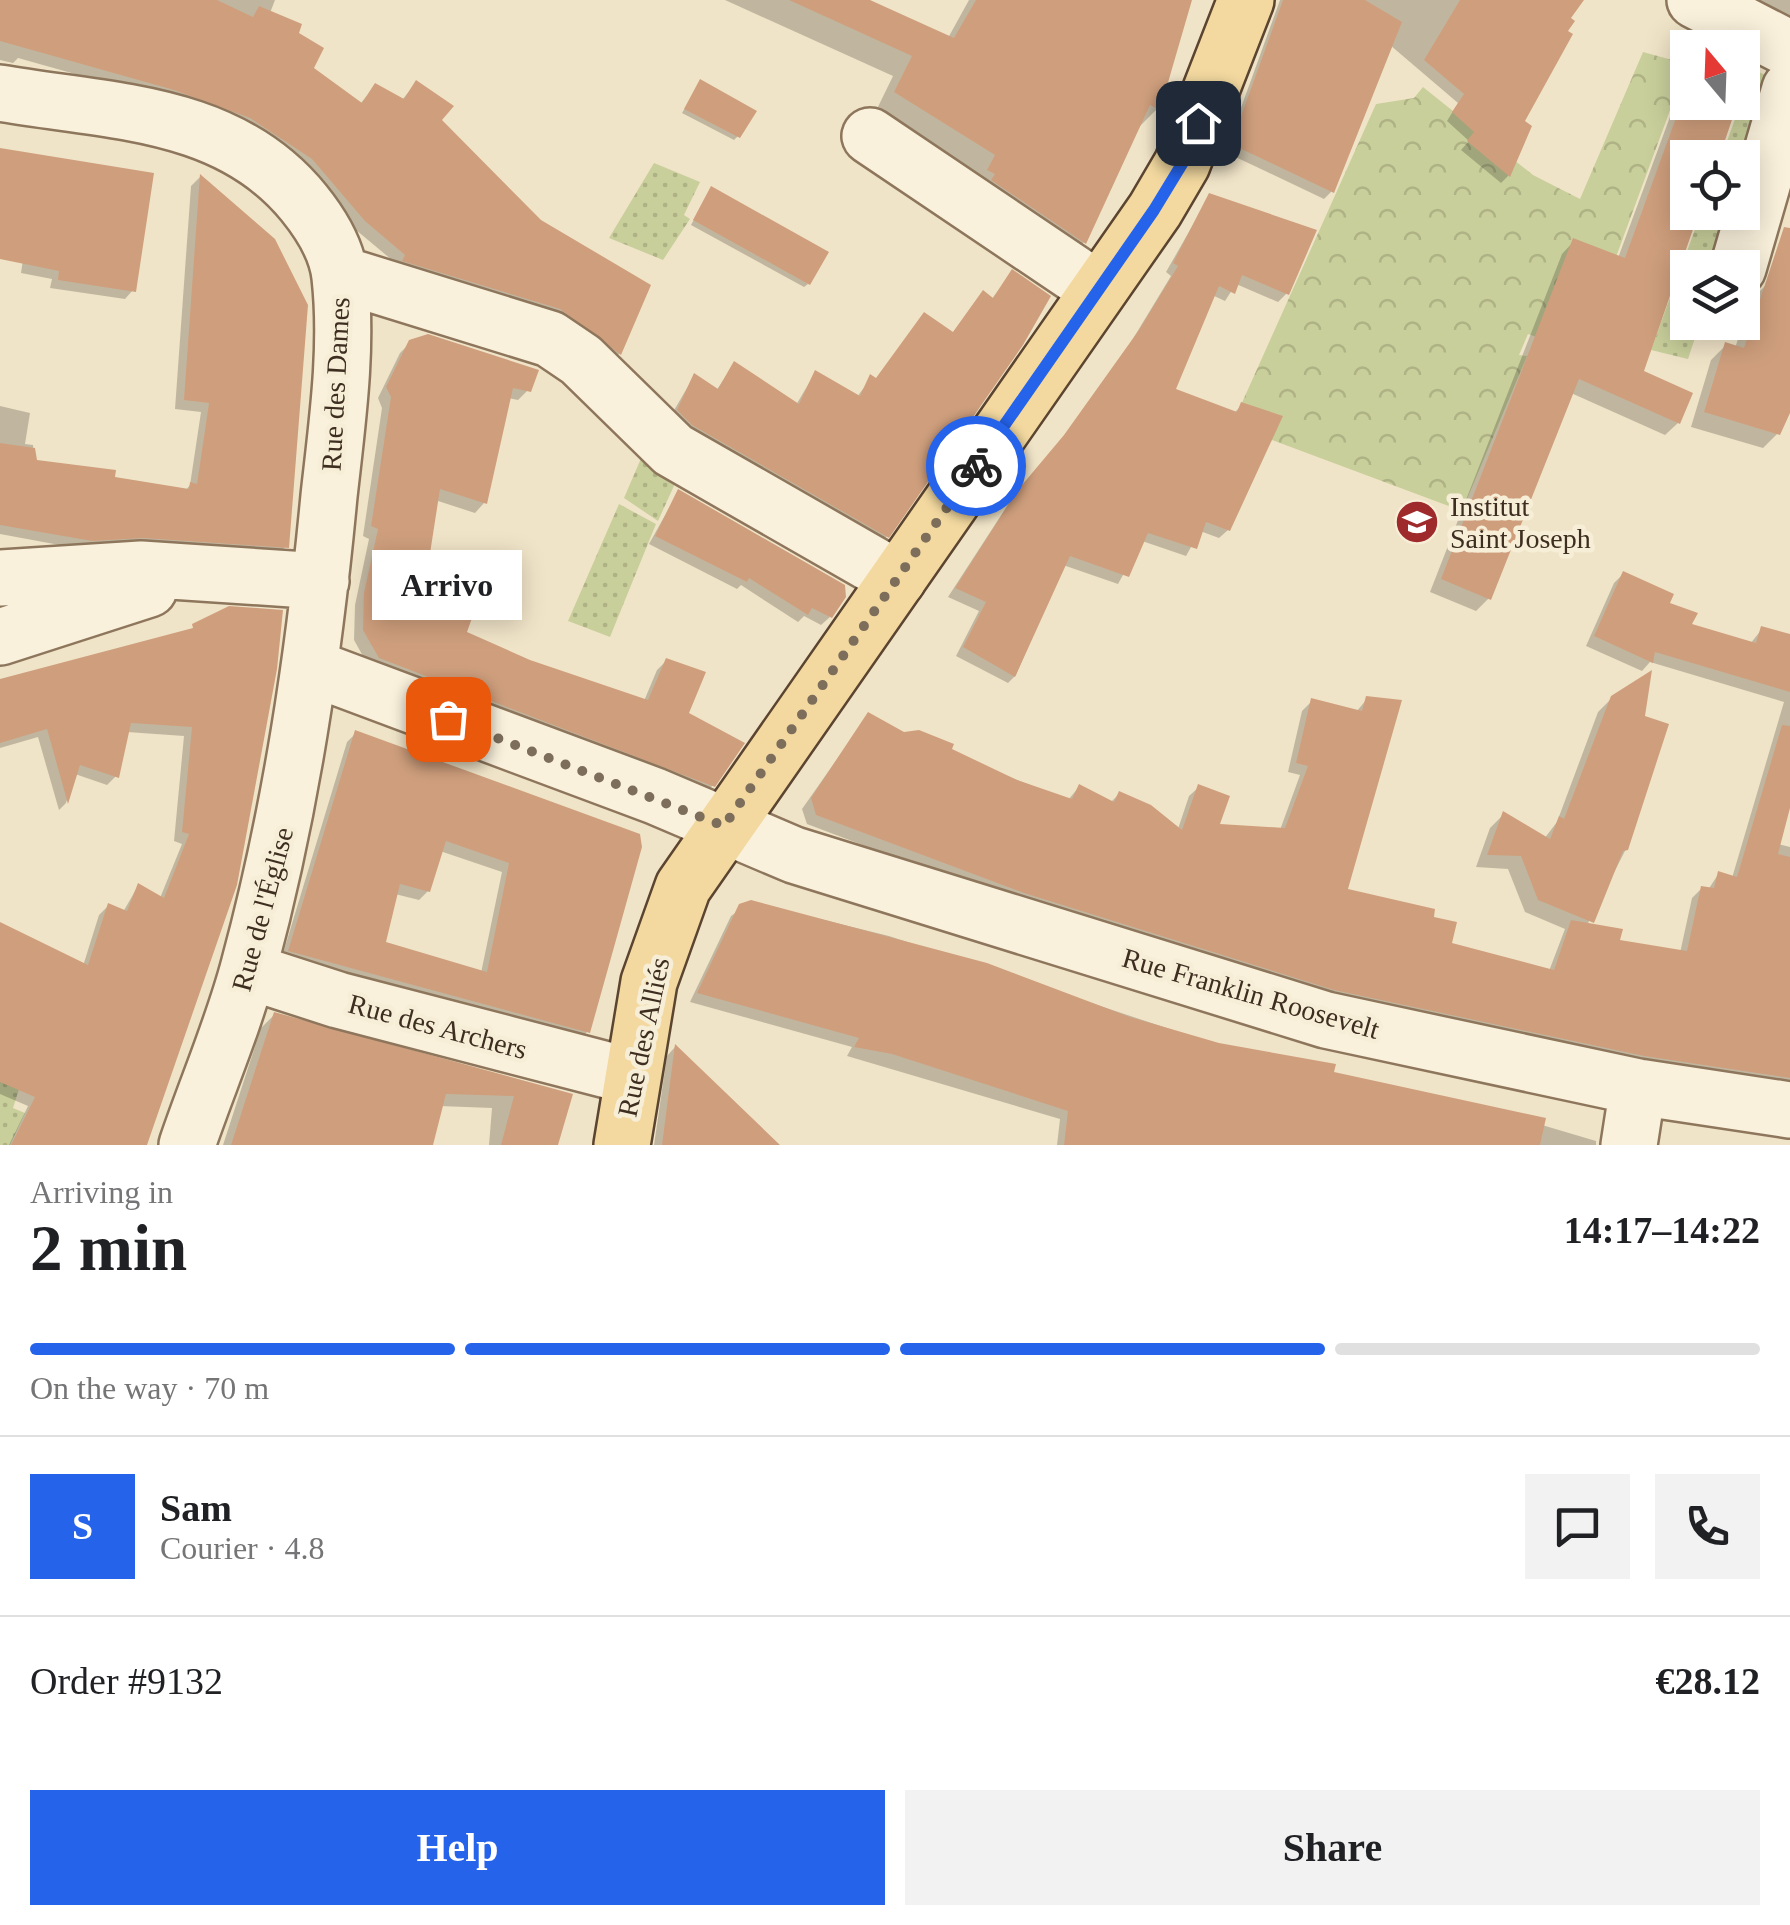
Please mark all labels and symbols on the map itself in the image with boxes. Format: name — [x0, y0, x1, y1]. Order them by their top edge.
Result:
north arrow — [1670, 30, 1760, 120]
pin — [1156, 81, 1241, 166]
street label: Rue des Dames — [315, 296, 356, 472]
courier — [926, 416, 1026, 516]
place label: Institut Saint Joseph — [1450, 491, 1591, 554]
school or university icon: Institut Saint Joseph — [1394, 499, 1440, 545]
callout: Arrivo — [373, 549, 523, 619]
pin — [406, 677, 491, 762]
street label: Rue de l'Église — [226, 824, 299, 994]
street label: Rue Franklin Roosevelt — [1119, 942, 1383, 1045]
street label: Rue des Alliés — [612, 955, 675, 1119]
street label: Rue des Archers — [345, 988, 531, 1065]

